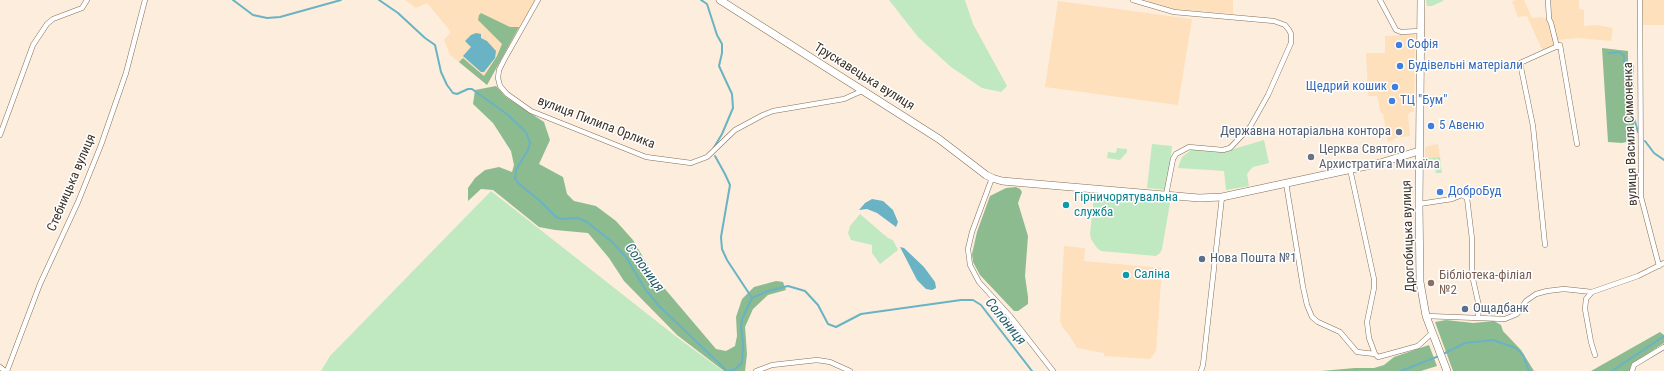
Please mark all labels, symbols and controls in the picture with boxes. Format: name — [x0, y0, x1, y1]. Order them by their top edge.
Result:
place label: Софія — [1407, 37, 1438, 53]
street label: Трускавецька вулиця — [811, 40, 917, 114]
marker: Софія — [1394, 40, 1404, 50]
place label: Будівельні матеріали — [1408, 58, 1523, 74]
marker: Будівельні матеріали — [1395, 61, 1405, 71]
street label: вулиця Василя Симоненка — [1621, 62, 1641, 206]
place label: Щедрий кошик — [1306, 79, 1387, 95]
marker: Щедрий кошик — [1390, 82, 1400, 92]
street label: вулиця Пилипа Орлика — [535, 93, 657, 153]
place label: ТЦ "Бум" — [1400, 93, 1447, 109]
marker: ТЦ "Бум" — [1387, 96, 1397, 106]
place label: 5 Авеню — [1439, 118, 1484, 134]
marker: 5 Авеню — [1426, 121, 1436, 131]
place label: Державна нотаріальна контора — [1220, 124, 1391, 140]
marker: Державна нотаріальна контора — [1394, 127, 1404, 137]
street label: Стебницька вулиця — [44, 132, 100, 234]
place label: Церква Святого Архистратига Михаїла — [1319, 142, 1440, 173]
marker: Церква Святого Архистратига Михаїла — [1306, 152, 1316, 162]
street label: Дрогобицька вулиця — [1399, 180, 1419, 292]
place label: ДоброБуд — [1448, 184, 1501, 200]
marker: ДоброБуд — [1435, 187, 1445, 197]
place label: Гірничорятувальна служба — [1074, 190, 1178, 221]
marker: Гірничорятувальна служба — [1061, 200, 1071, 210]
water label: Солониця — [621, 241, 667, 295]
place label: Нова Пошта №1 — [1210, 251, 1297, 267]
marker: Нова Пошта №1 — [1197, 254, 1207, 264]
place label: Саліна — [1134, 267, 1170, 283]
place label: Бібліотека-філіал №2 — [1439, 268, 1532, 299]
marker: Саліна — [1121, 270, 1131, 280]
marker: Бібліотека-філіал №2 — [1426, 278, 1436, 288]
water label: Солониця — [981, 295, 1029, 349]
place label: Ощадбанк — [1473, 301, 1529, 317]
marker: Ощадбанк — [1460, 304, 1470, 314]

